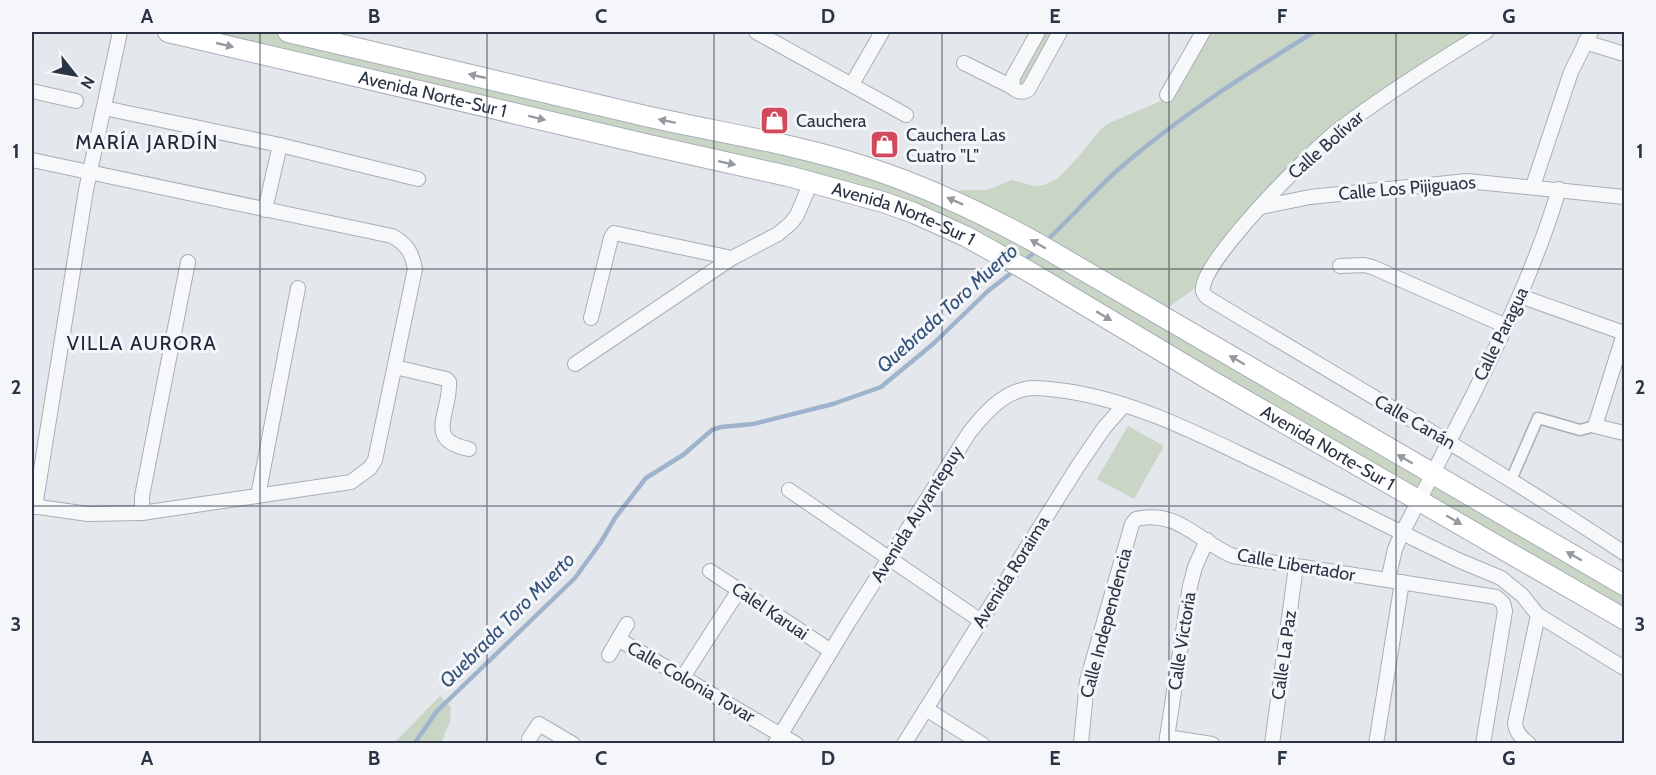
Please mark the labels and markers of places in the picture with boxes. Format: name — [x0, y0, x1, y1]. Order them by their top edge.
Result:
shop icon: Cauchera — [759, 105, 791, 137]
place label: Cauchera — [796, 110, 867, 132]
place label: Cauchera Las Cuatro "L" — [906, 124, 1006, 167]
shop icon: Cauchera Las Cuatro "L" — [869, 129, 901, 161]

